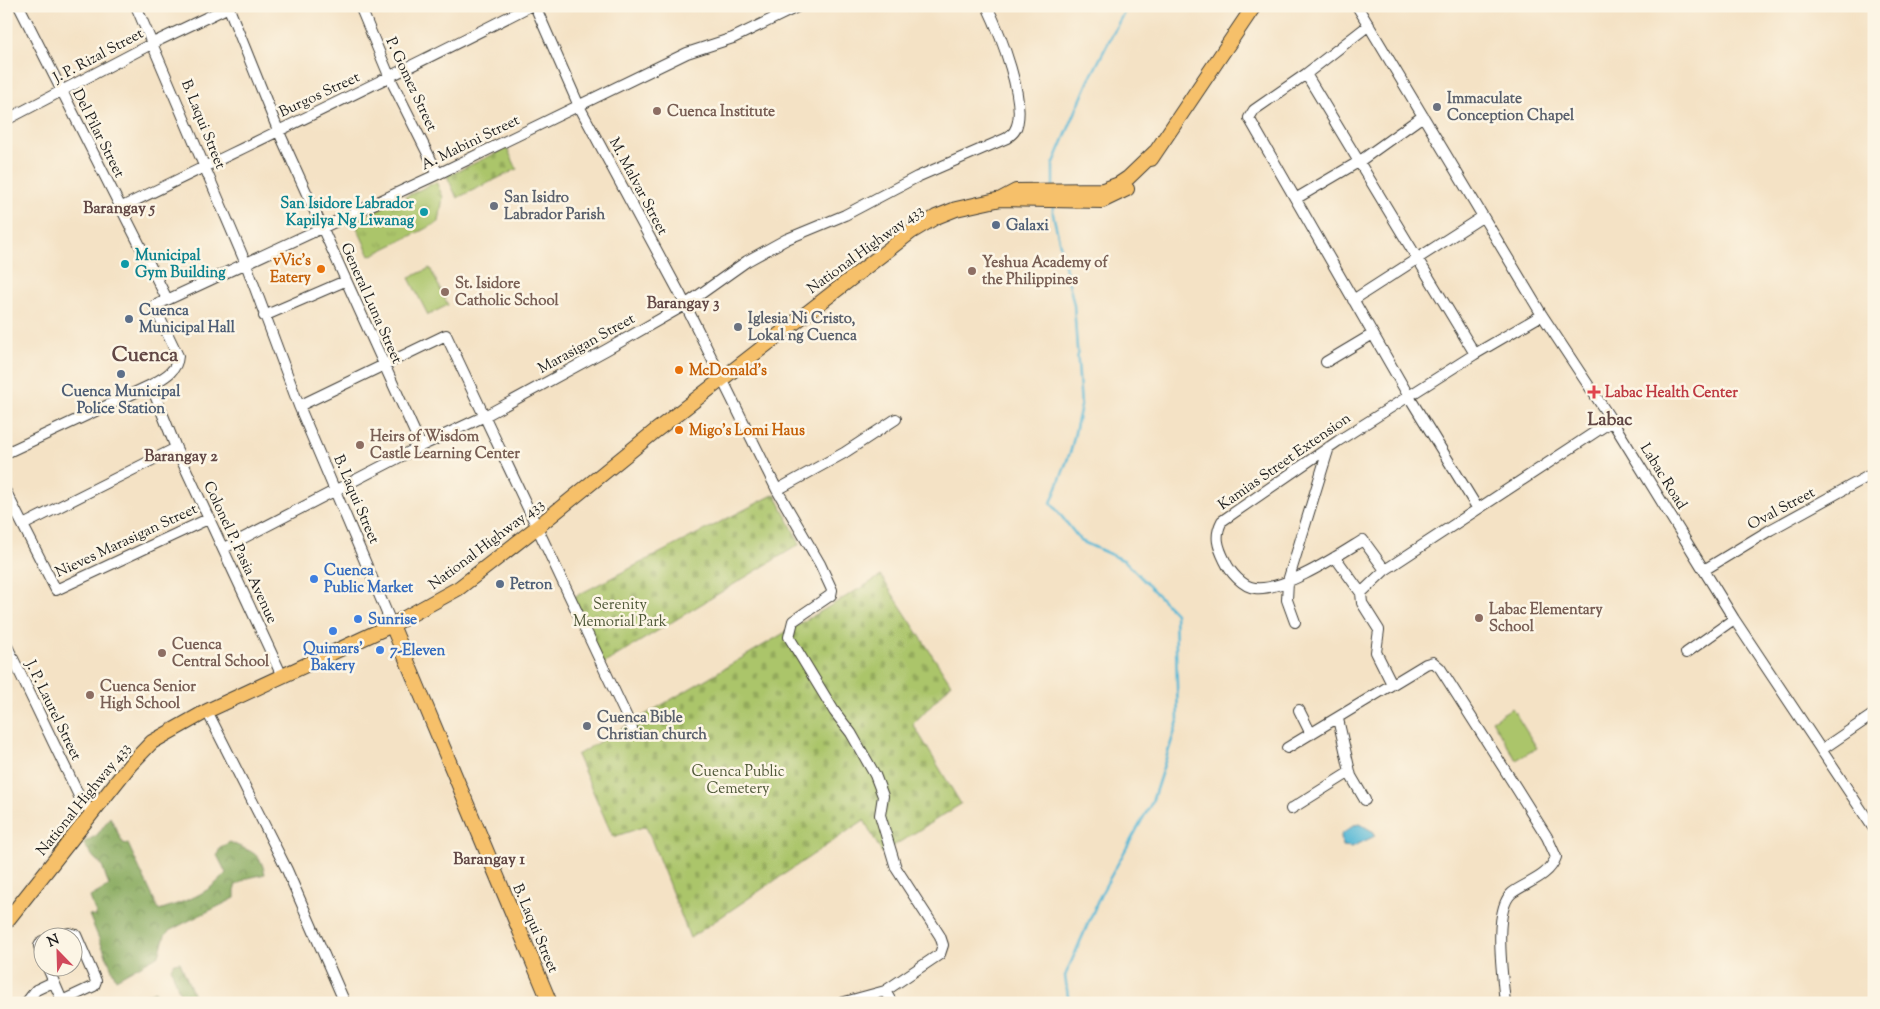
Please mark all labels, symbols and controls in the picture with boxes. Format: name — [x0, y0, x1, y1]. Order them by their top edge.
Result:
street label: J. P. Rizal Street — [49, 24, 148, 89]
street label: P. Gomez Street — [380, 34, 442, 135]
street label: Burgos Street — [276, 67, 363, 123]
street label: B. Laqui Street — [175, 77, 230, 172]
street label: Del Pilar Street — [66, 86, 129, 182]
place label: Immaculate Conception Chapel — [1447, 89, 1575, 127]
marker: Immaculate Conception Chapel — [1431, 101, 1443, 113]
place label: Cuenca Institute — [667, 102, 775, 123]
marker: Cuenca Institute — [651, 105, 663, 117]
street label: A. Mabini Street — [418, 110, 523, 176]
street label: M. Malvar Street — [603, 134, 672, 239]
place label: San Isidro Labrador Parish — [504, 188, 605, 226]
place label: San Isidore Labrador Kapilya Ng Liwanag — [280, 194, 415, 232]
district label: Barangay 5 — [83, 198, 155, 221]
marker: San Isidro Labrador Parish — [488, 200, 500, 212]
street label: National Highway 433 — [803, 201, 929, 300]
marker: San Isidore Labrador Kapilya Ng Liwanag — [418, 206, 430, 218]
place label: Galaxi — [1006, 216, 1050, 237]
marker: Galaxi — [990, 219, 1002, 231]
street label: General Luna Street — [335, 240, 407, 367]
place label: Municipal Gym Building — [135, 246, 226, 284]
place label: vVic's Eatery — [270, 251, 312, 289]
place label: Yeshua Academy of the Philippines — [982, 253, 1110, 291]
marker: Municipal Gym Building — [119, 258, 131, 270]
marker: vVic's Eatery — [315, 263, 327, 275]
marker: Yeshua Academy of the Philippines — [966, 265, 978, 277]
place label: St. Isidore Catholic School — [455, 274, 560, 312]
marker: St. Isidore Catholic School — [439, 286, 451, 298]
district label: Barangay 3 — [647, 293, 720, 316]
place label: Cuenca Municipal Hall — [139, 301, 236, 339]
street label: Marasigan Street — [534, 309, 639, 380]
place label: Iglesia Ni Cristo, Lokal ng Cuenca — [748, 309, 857, 347]
marker: Cuenca Municipal Hall — [123, 313, 135, 325]
marker: Iglesia Ni Cristo, Lokal ng Cuenca — [732, 321, 744, 333]
district label: Cuenca — [112, 342, 179, 371]
place label: McDonald's — [689, 361, 767, 382]
marker: McDonald's — [673, 364, 685, 376]
marker: Cuenca Municipal Police Station — [115, 368, 127, 380]
place label: Cuenca Municipal Police Station — [62, 382, 181, 420]
place label: Labac Health Center — [1605, 383, 1738, 404]
marker: Labac Health Center — [1587, 385, 1601, 399]
street label: Kamias Street Extension — [1214, 408, 1356, 516]
district label: Labac — [1588, 408, 1633, 434]
place label: Migo's Lomi Haus — [689, 421, 805, 442]
marker: Migo's Lomi Haus — [673, 424, 685, 436]
place label: Heirs of Wisdom Castle Learning Center — [370, 427, 520, 465]
marker: Heirs of Wisdom Castle Learning Center — [354, 439, 366, 451]
street label: Labac Road — [1634, 440, 1692, 514]
district label: Barangay 2 — [144, 446, 218, 469]
street label: B. Laqui Street — [327, 452, 384, 547]
street label: Colonel P. Pasia Avenue — [197, 478, 282, 627]
street label: Oval Street — [1744, 483, 1819, 536]
street label: National Highway 433 — [425, 495, 549, 596]
street label: Nieves Marasigan Street — [52, 499, 201, 584]
place label: Cuenca Public Market — [324, 561, 414, 599]
marker: Cuenca Public Market — [308, 573, 320, 585]
place label: Petron — [510, 575, 553, 596]
marker: Petron — [494, 578, 506, 590]
park label: Serenity Memorial Park — [573, 595, 667, 633]
place label: Labac Elementary School — [1489, 600, 1603, 638]
place label: Sunrise — [368, 610, 417, 631]
marker: Labac Elementary School — [1473, 612, 1485, 624]
marker: Sunrise — [352, 613, 364, 625]
marker: Quimars' Bakery — [327, 625, 339, 637]
place label: Cuenca Central School — [172, 635, 270, 673]
place label: Quimars' Bakery — [303, 639, 363, 677]
place label: 7-Eleven — [390, 641, 446, 662]
marker: 7-Eleven — [374, 644, 386, 656]
marker: Cuenca Central School — [156, 647, 168, 659]
street label: J. P. Laurel Street — [19, 656, 86, 764]
place label: Cuenca Senior High School — [100, 677, 196, 715]
marker: Cuenca Senior High School — [84, 689, 96, 701]
place label: Cuenca Bible Christian church — [597, 708, 707, 746]
marker: Cuenca Bible Christian church — [581, 720, 593, 732]
street label: National Highway 433 — [32, 739, 136, 861]
park label: Cuenca Public Cemetery — [691, 762, 785, 800]
district label: Barangay 1 — [453, 849, 525, 872]
street label: B. Laqui Street — [506, 881, 563, 976]
north arrow — [32, 926, 82, 976]
text: N — [45, 930, 63, 953]

